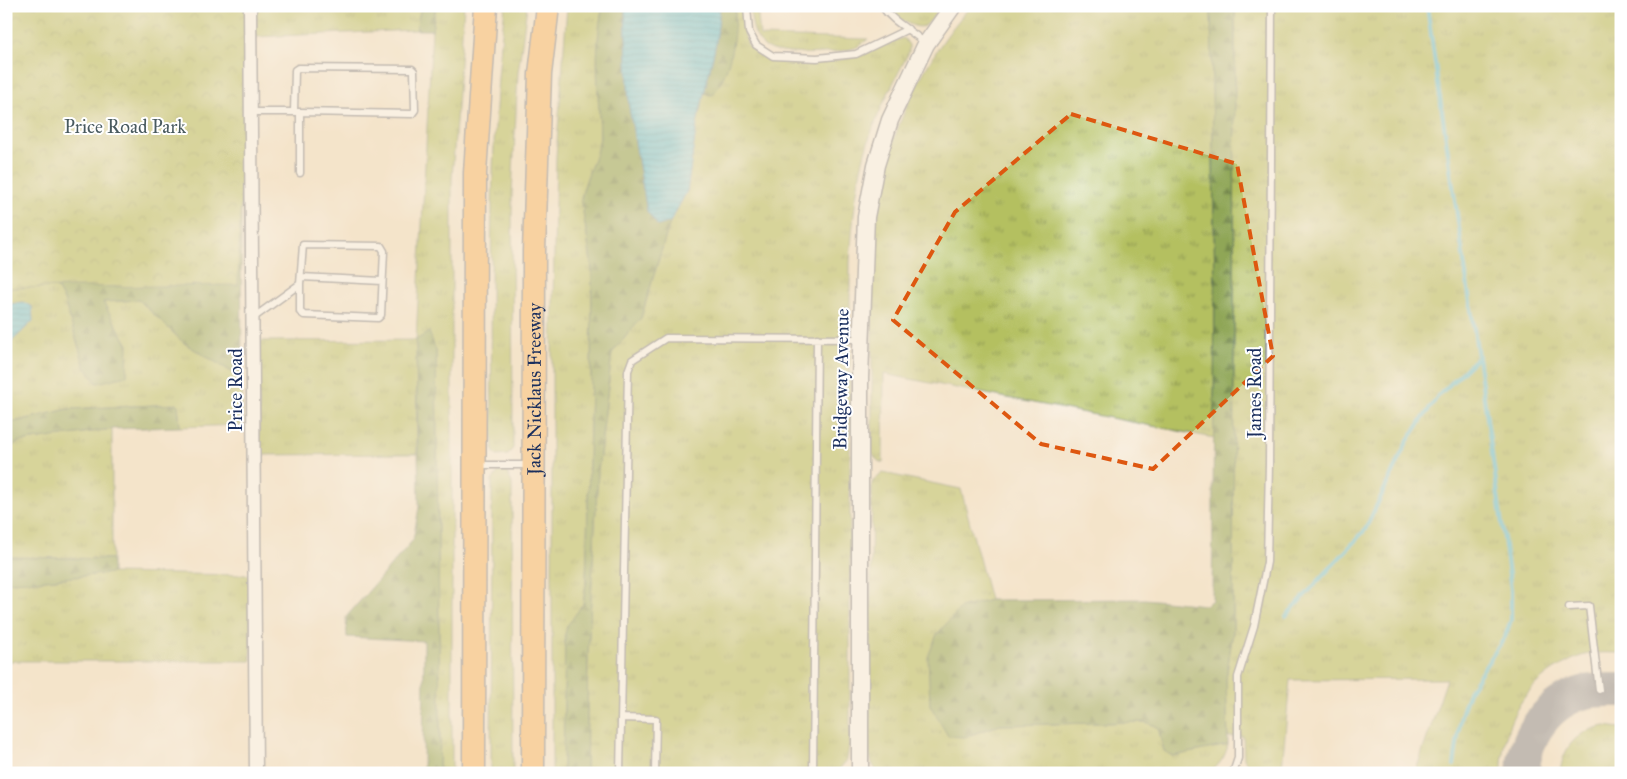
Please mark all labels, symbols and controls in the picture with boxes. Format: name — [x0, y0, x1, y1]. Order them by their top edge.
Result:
park label: Price Road Park — [64, 115, 186, 138]
street label: Jack Nicklaus Freeway — [522, 302, 546, 477]
street label: Bridgeway Avenue — [828, 308, 855, 450]
street label: James Road — [1243, 347, 1267, 440]
street label: Price Road — [224, 348, 247, 432]

